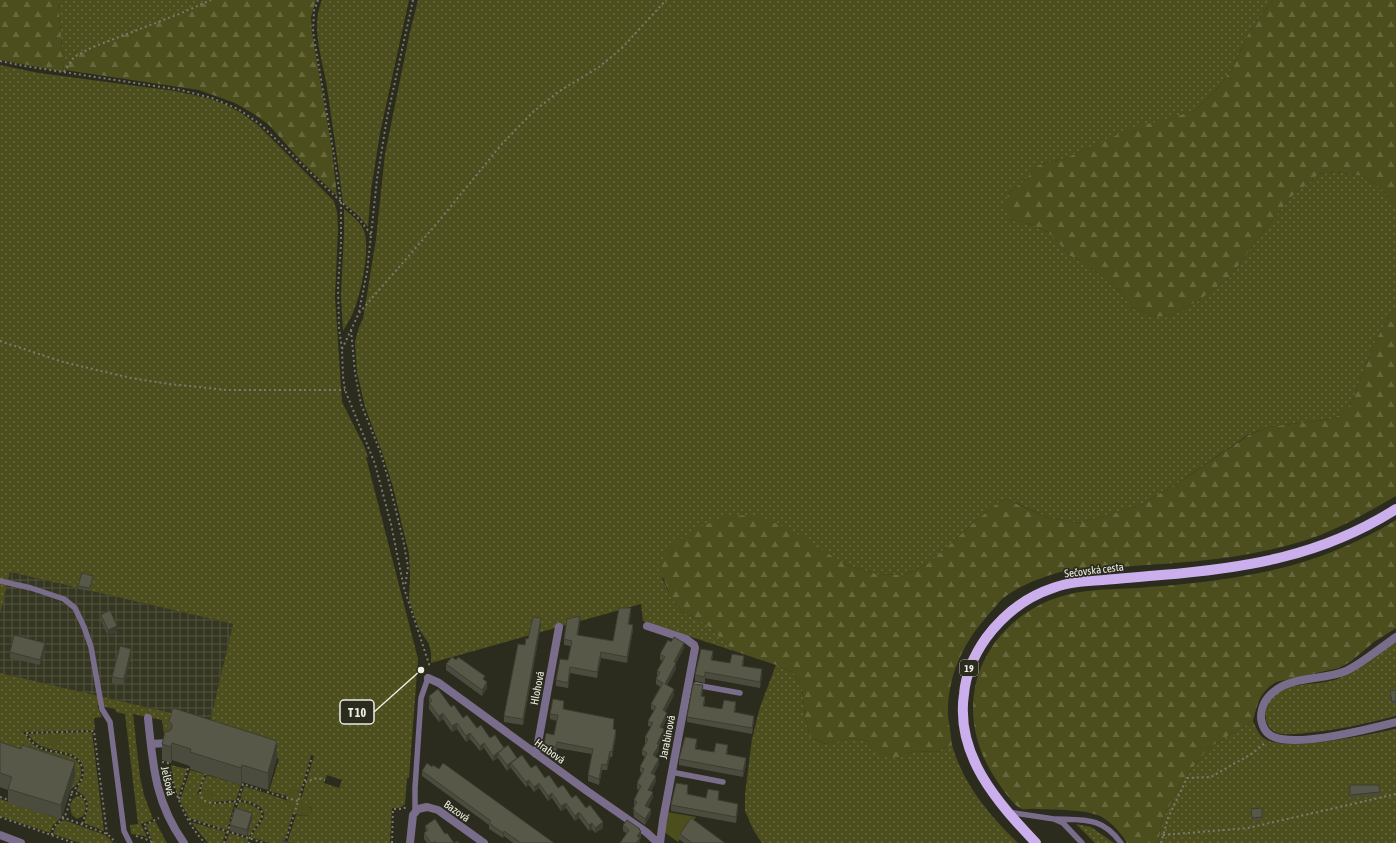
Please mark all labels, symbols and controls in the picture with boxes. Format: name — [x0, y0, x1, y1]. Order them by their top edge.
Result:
street label: Sečovská cesta — [1064, 560, 1124, 580]
road number: 19 — [960, 660, 978, 676]
street label: Hlohová — [528, 670, 546, 706]
callout: T 10 — [340, 700, 374, 724]
text: T 10 — [348, 706, 366, 720]
street label: Jarabinová — [657, 714, 677, 760]
street label: Hrabová — [533, 736, 567, 766]
street label: Jelšová — [159, 765, 177, 797]
street label: Bazová — [442, 798, 472, 824]

